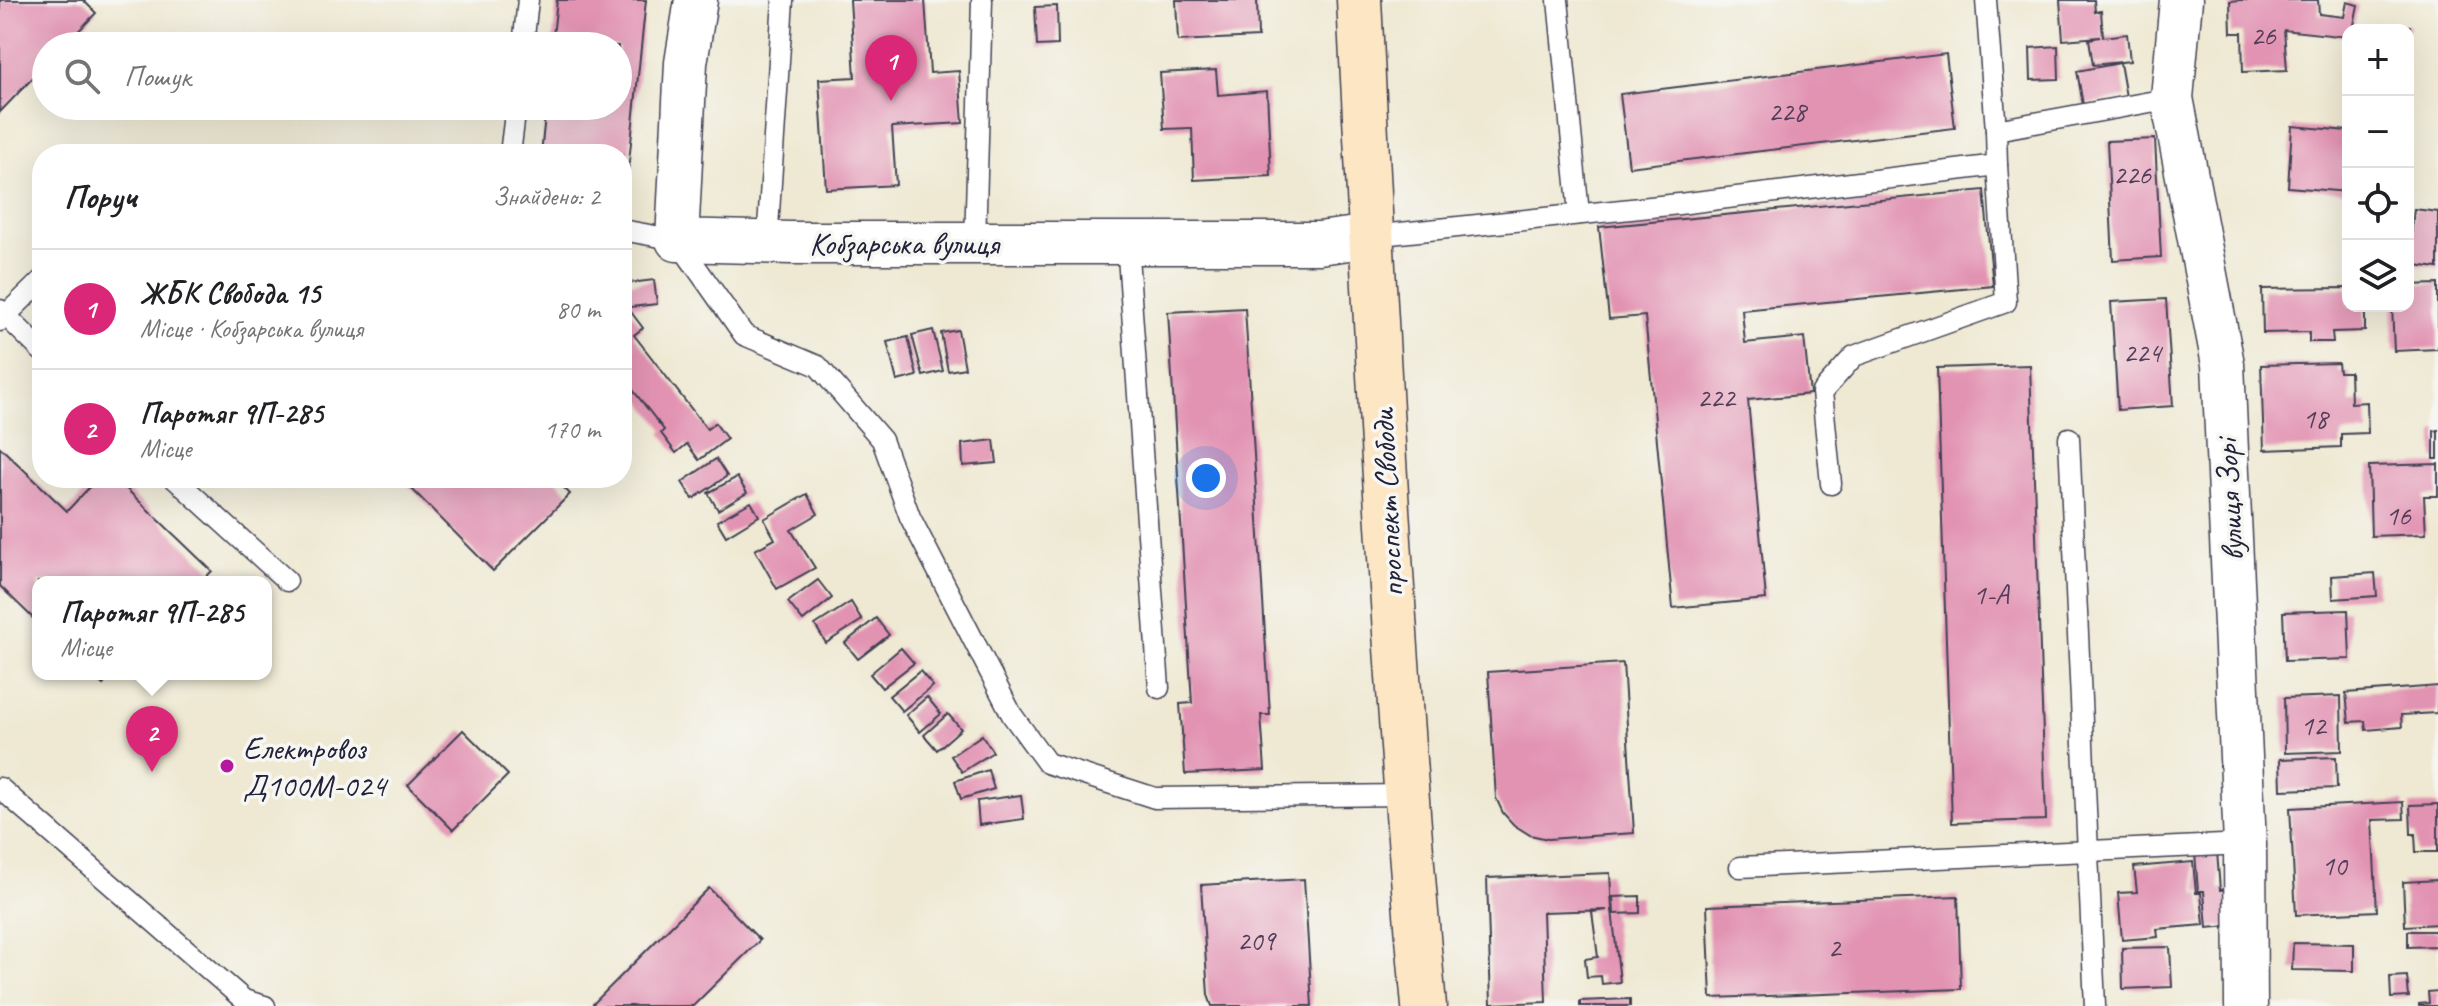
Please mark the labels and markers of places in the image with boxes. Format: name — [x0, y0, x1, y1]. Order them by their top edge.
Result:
pin: 1 — [865, 35, 917, 101]
pin: 2 — [126, 706, 178, 772]
place label: Електровоз Д100М-024 — [243, 728, 390, 806]
marker: Електровоз Д100М-024 — [218, 757, 236, 775]

